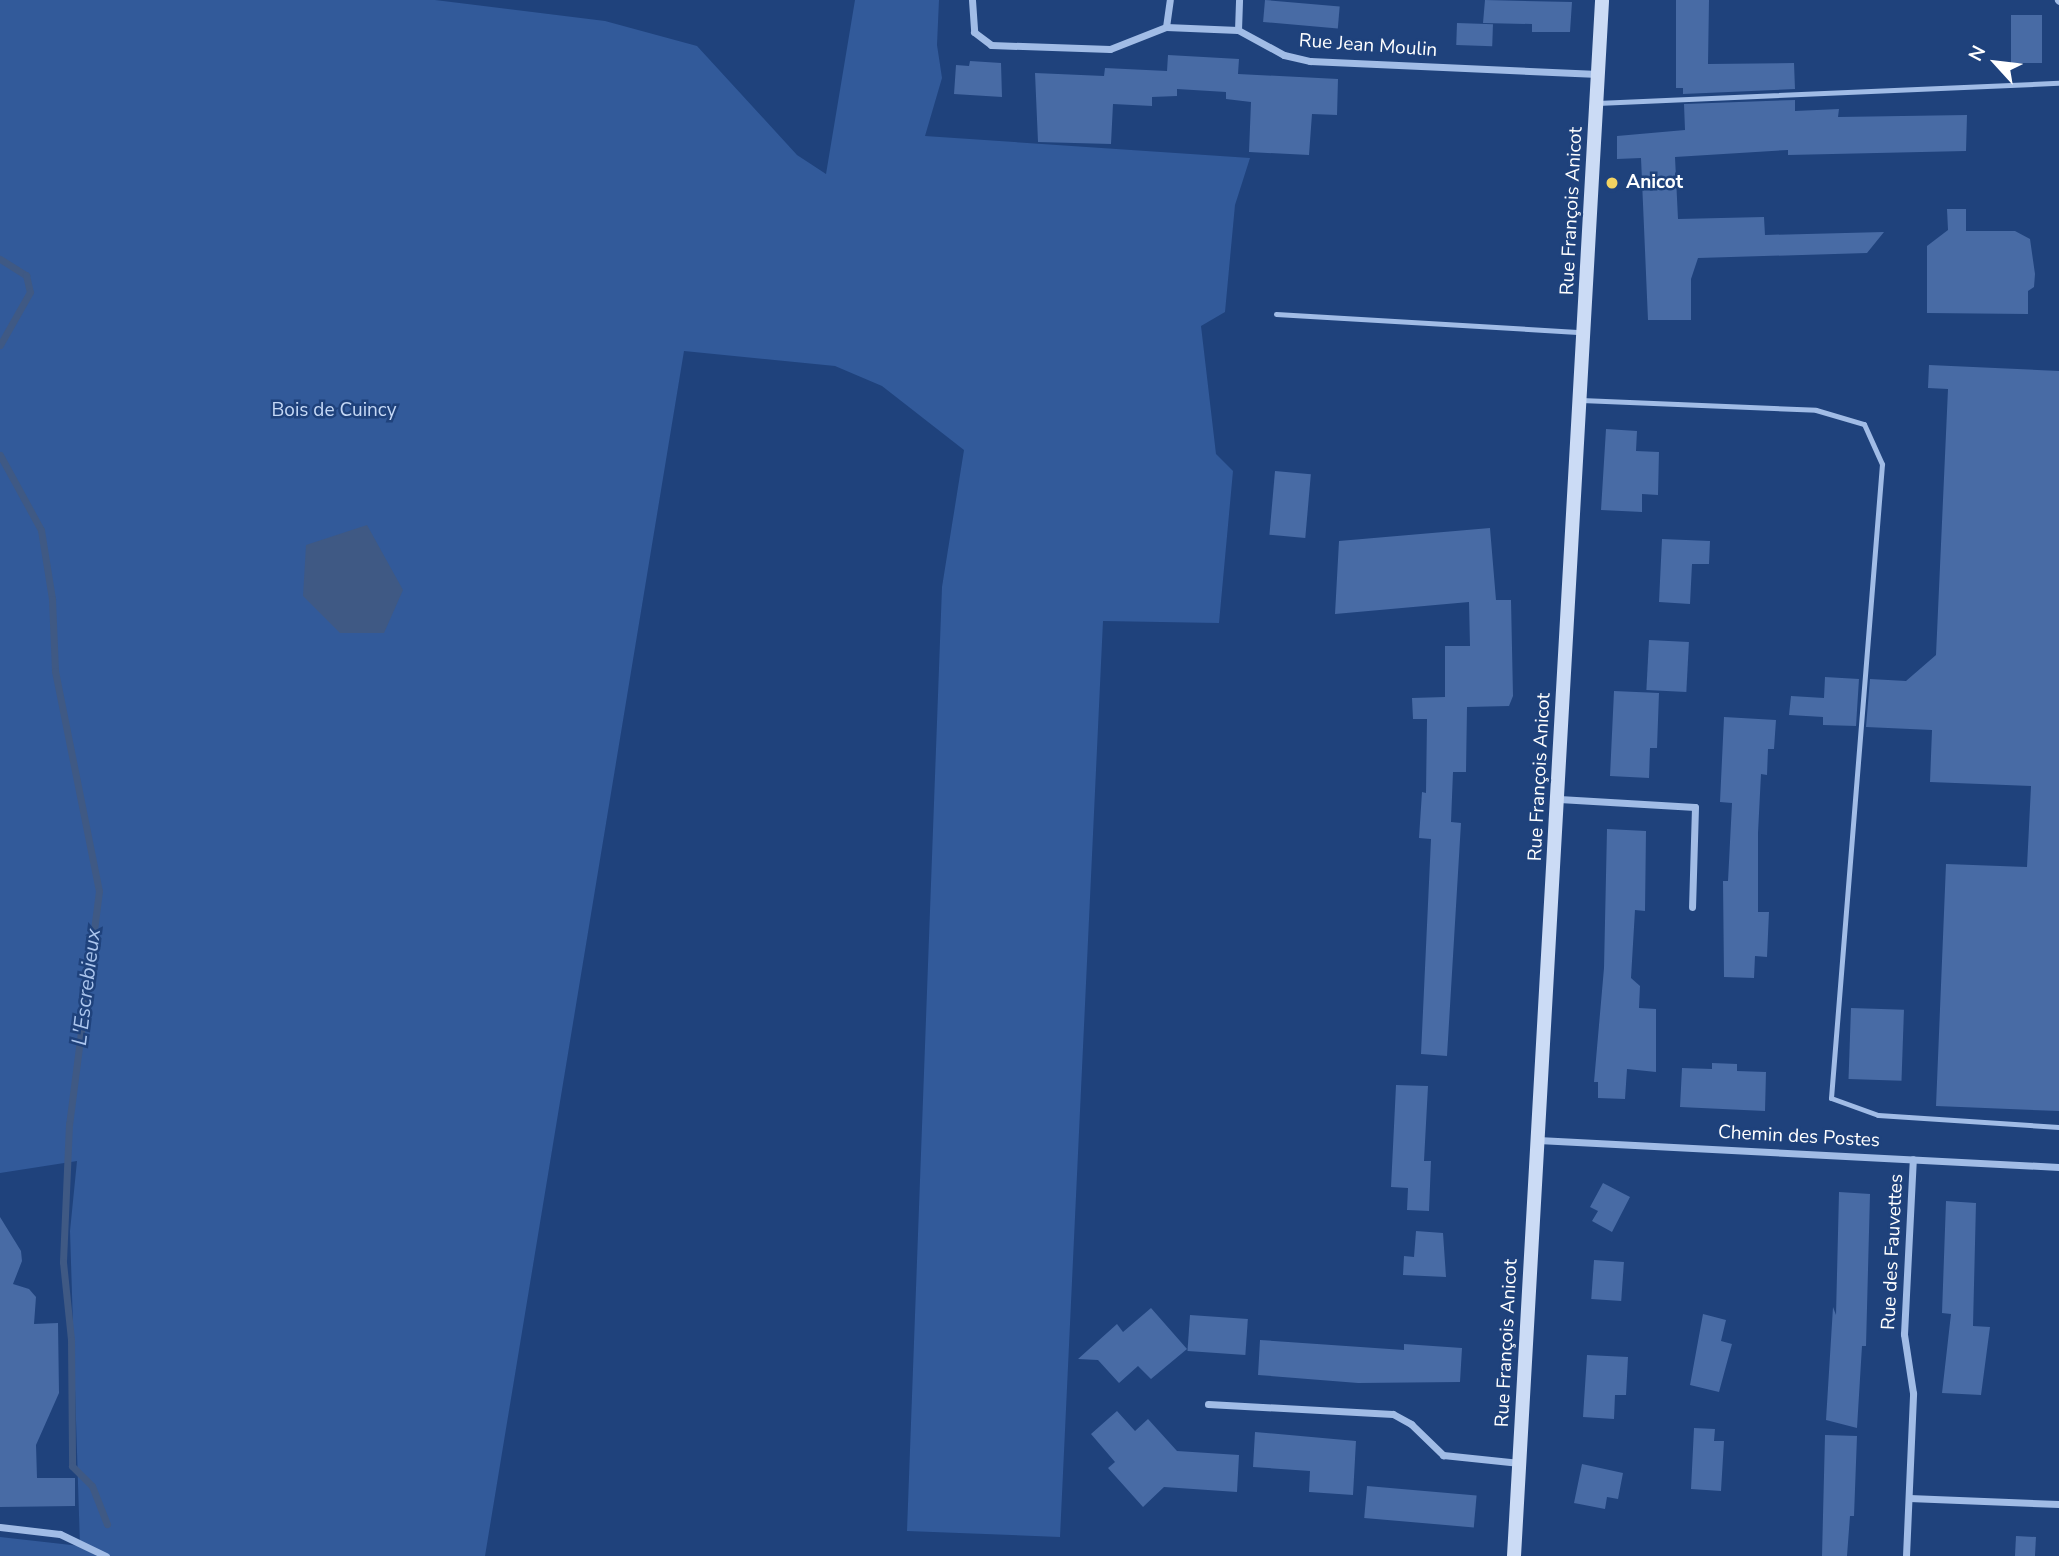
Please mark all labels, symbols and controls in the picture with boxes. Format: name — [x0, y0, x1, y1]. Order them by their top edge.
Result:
north arrow — [1961, 28, 2031, 98]
street label: Rue Jean Moulin — [1298, 30, 1438, 62]
text: N — [1962, 41, 1992, 66]
street label: Rue François Anicot — [1556, 126, 1588, 296]
place label: Anicot — [1626, 172, 1683, 194]
marker: Anicot — [1604, 175, 1620, 191]
park label: Bois de Cuincy — [272, 400, 396, 422]
street label: Rue François Anicot — [1524, 692, 1556, 862]
water label: L'Escrebieux — [66, 927, 106, 1047]
street label: Chemin des Postes — [1717, 1121, 1881, 1153]
street label: Rue des Fauvettes — [1878, 1173, 1908, 1331]
street label: Rue François Anicot — [1491, 1258, 1523, 1428]

